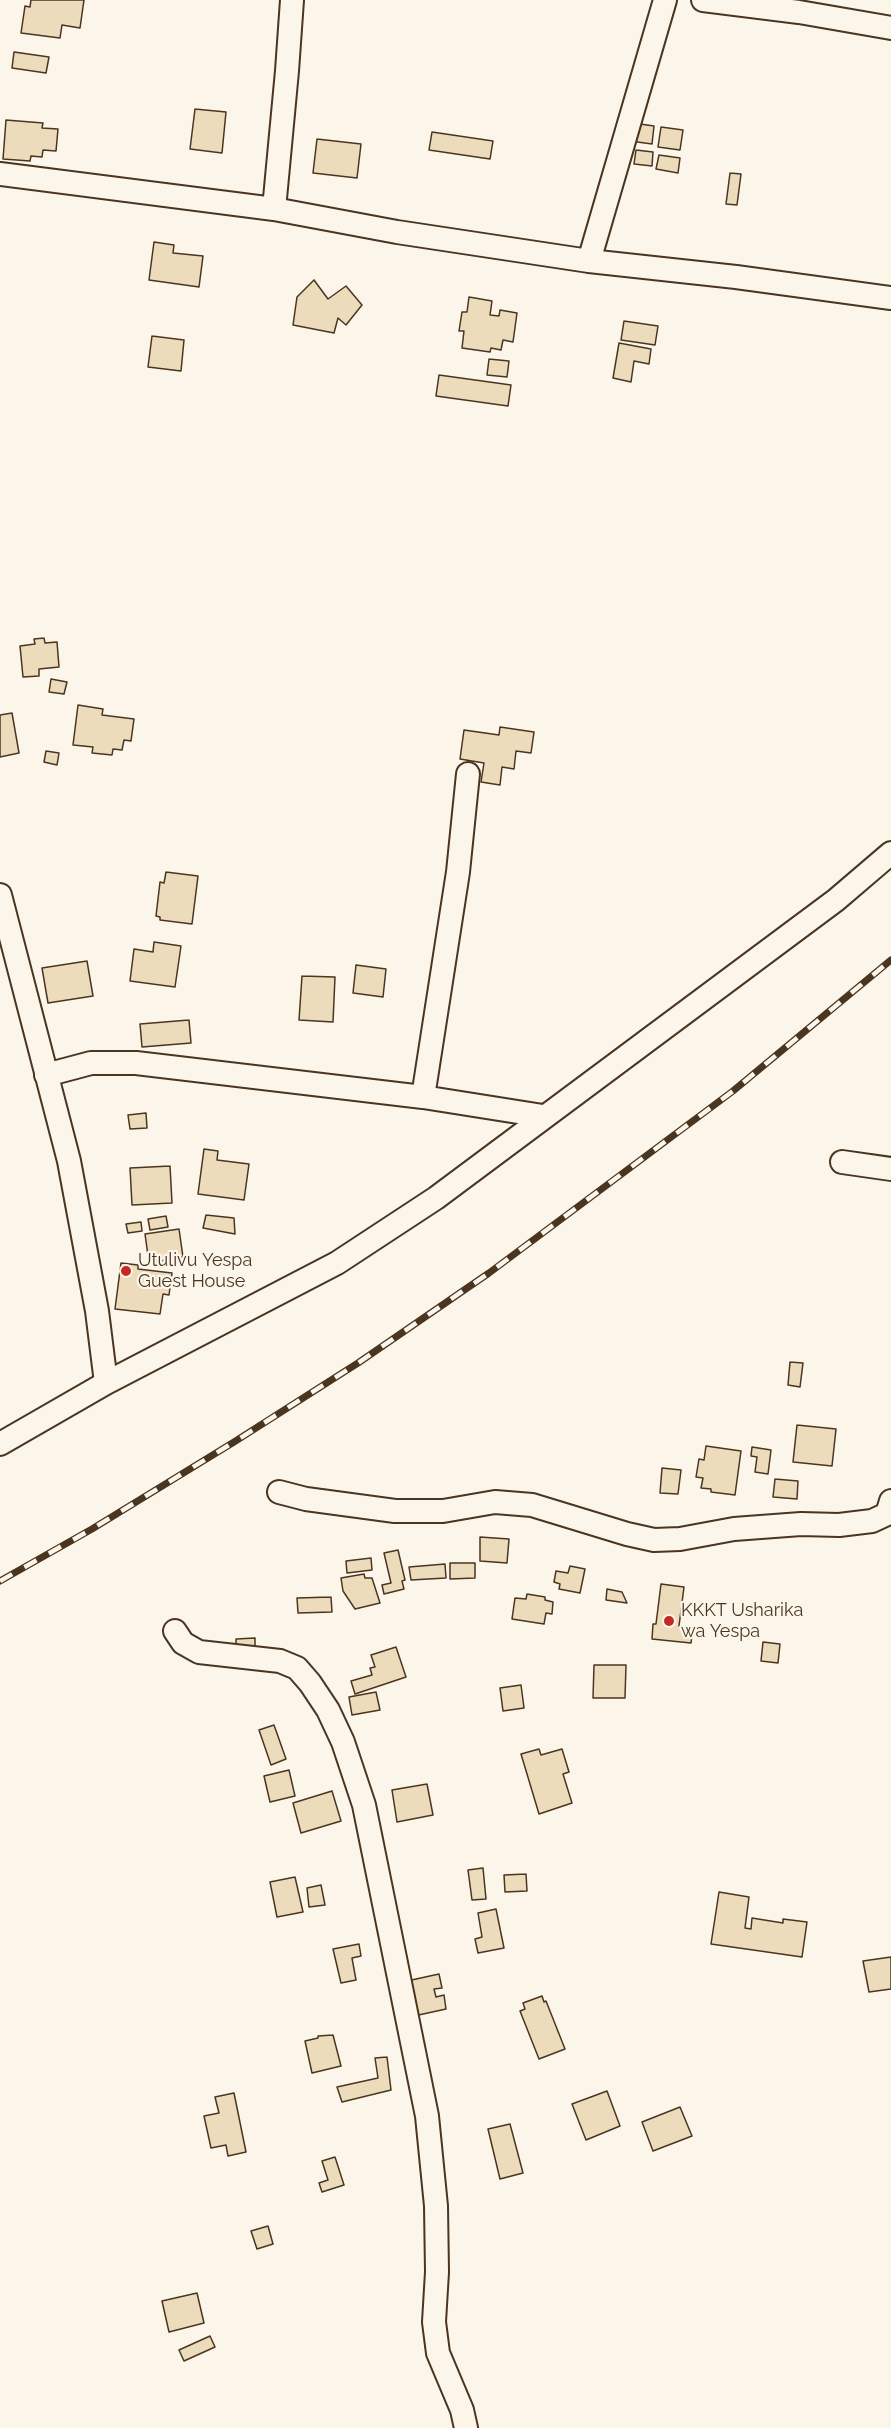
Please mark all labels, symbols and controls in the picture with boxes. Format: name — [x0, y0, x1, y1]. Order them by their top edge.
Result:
place label: Utulivu Yespa Guest House — [138, 1250, 252, 1292]
marker: Utulivu Yespa Guest House — [119, 1264, 133, 1278]
place label: KKKT Usharika wa Yespa — [681, 1600, 803, 1642]
marker: KKKT Usharika wa Yespa — [662, 1614, 676, 1628]

